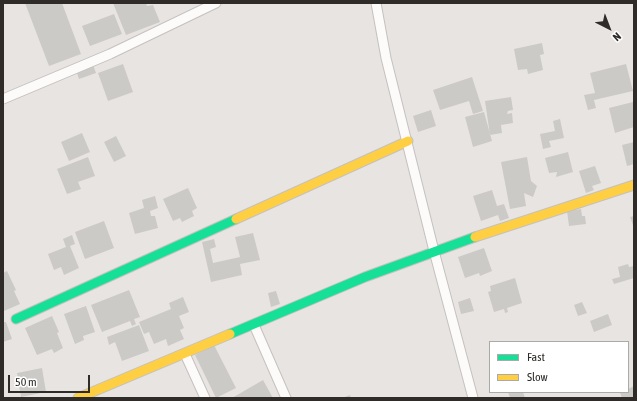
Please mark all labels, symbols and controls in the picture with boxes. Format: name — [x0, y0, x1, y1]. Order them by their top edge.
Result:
north arrow — [589, 8, 629, 48]
text: N — [611, 30, 623, 44]
legend — [489, 341, 629, 393]
text: Fast — [527, 350, 545, 364]
scale bar — [10, 367, 92, 393]
text: Slow — [527, 370, 548, 384]
text: 50 m — [15, 375, 37, 389]

